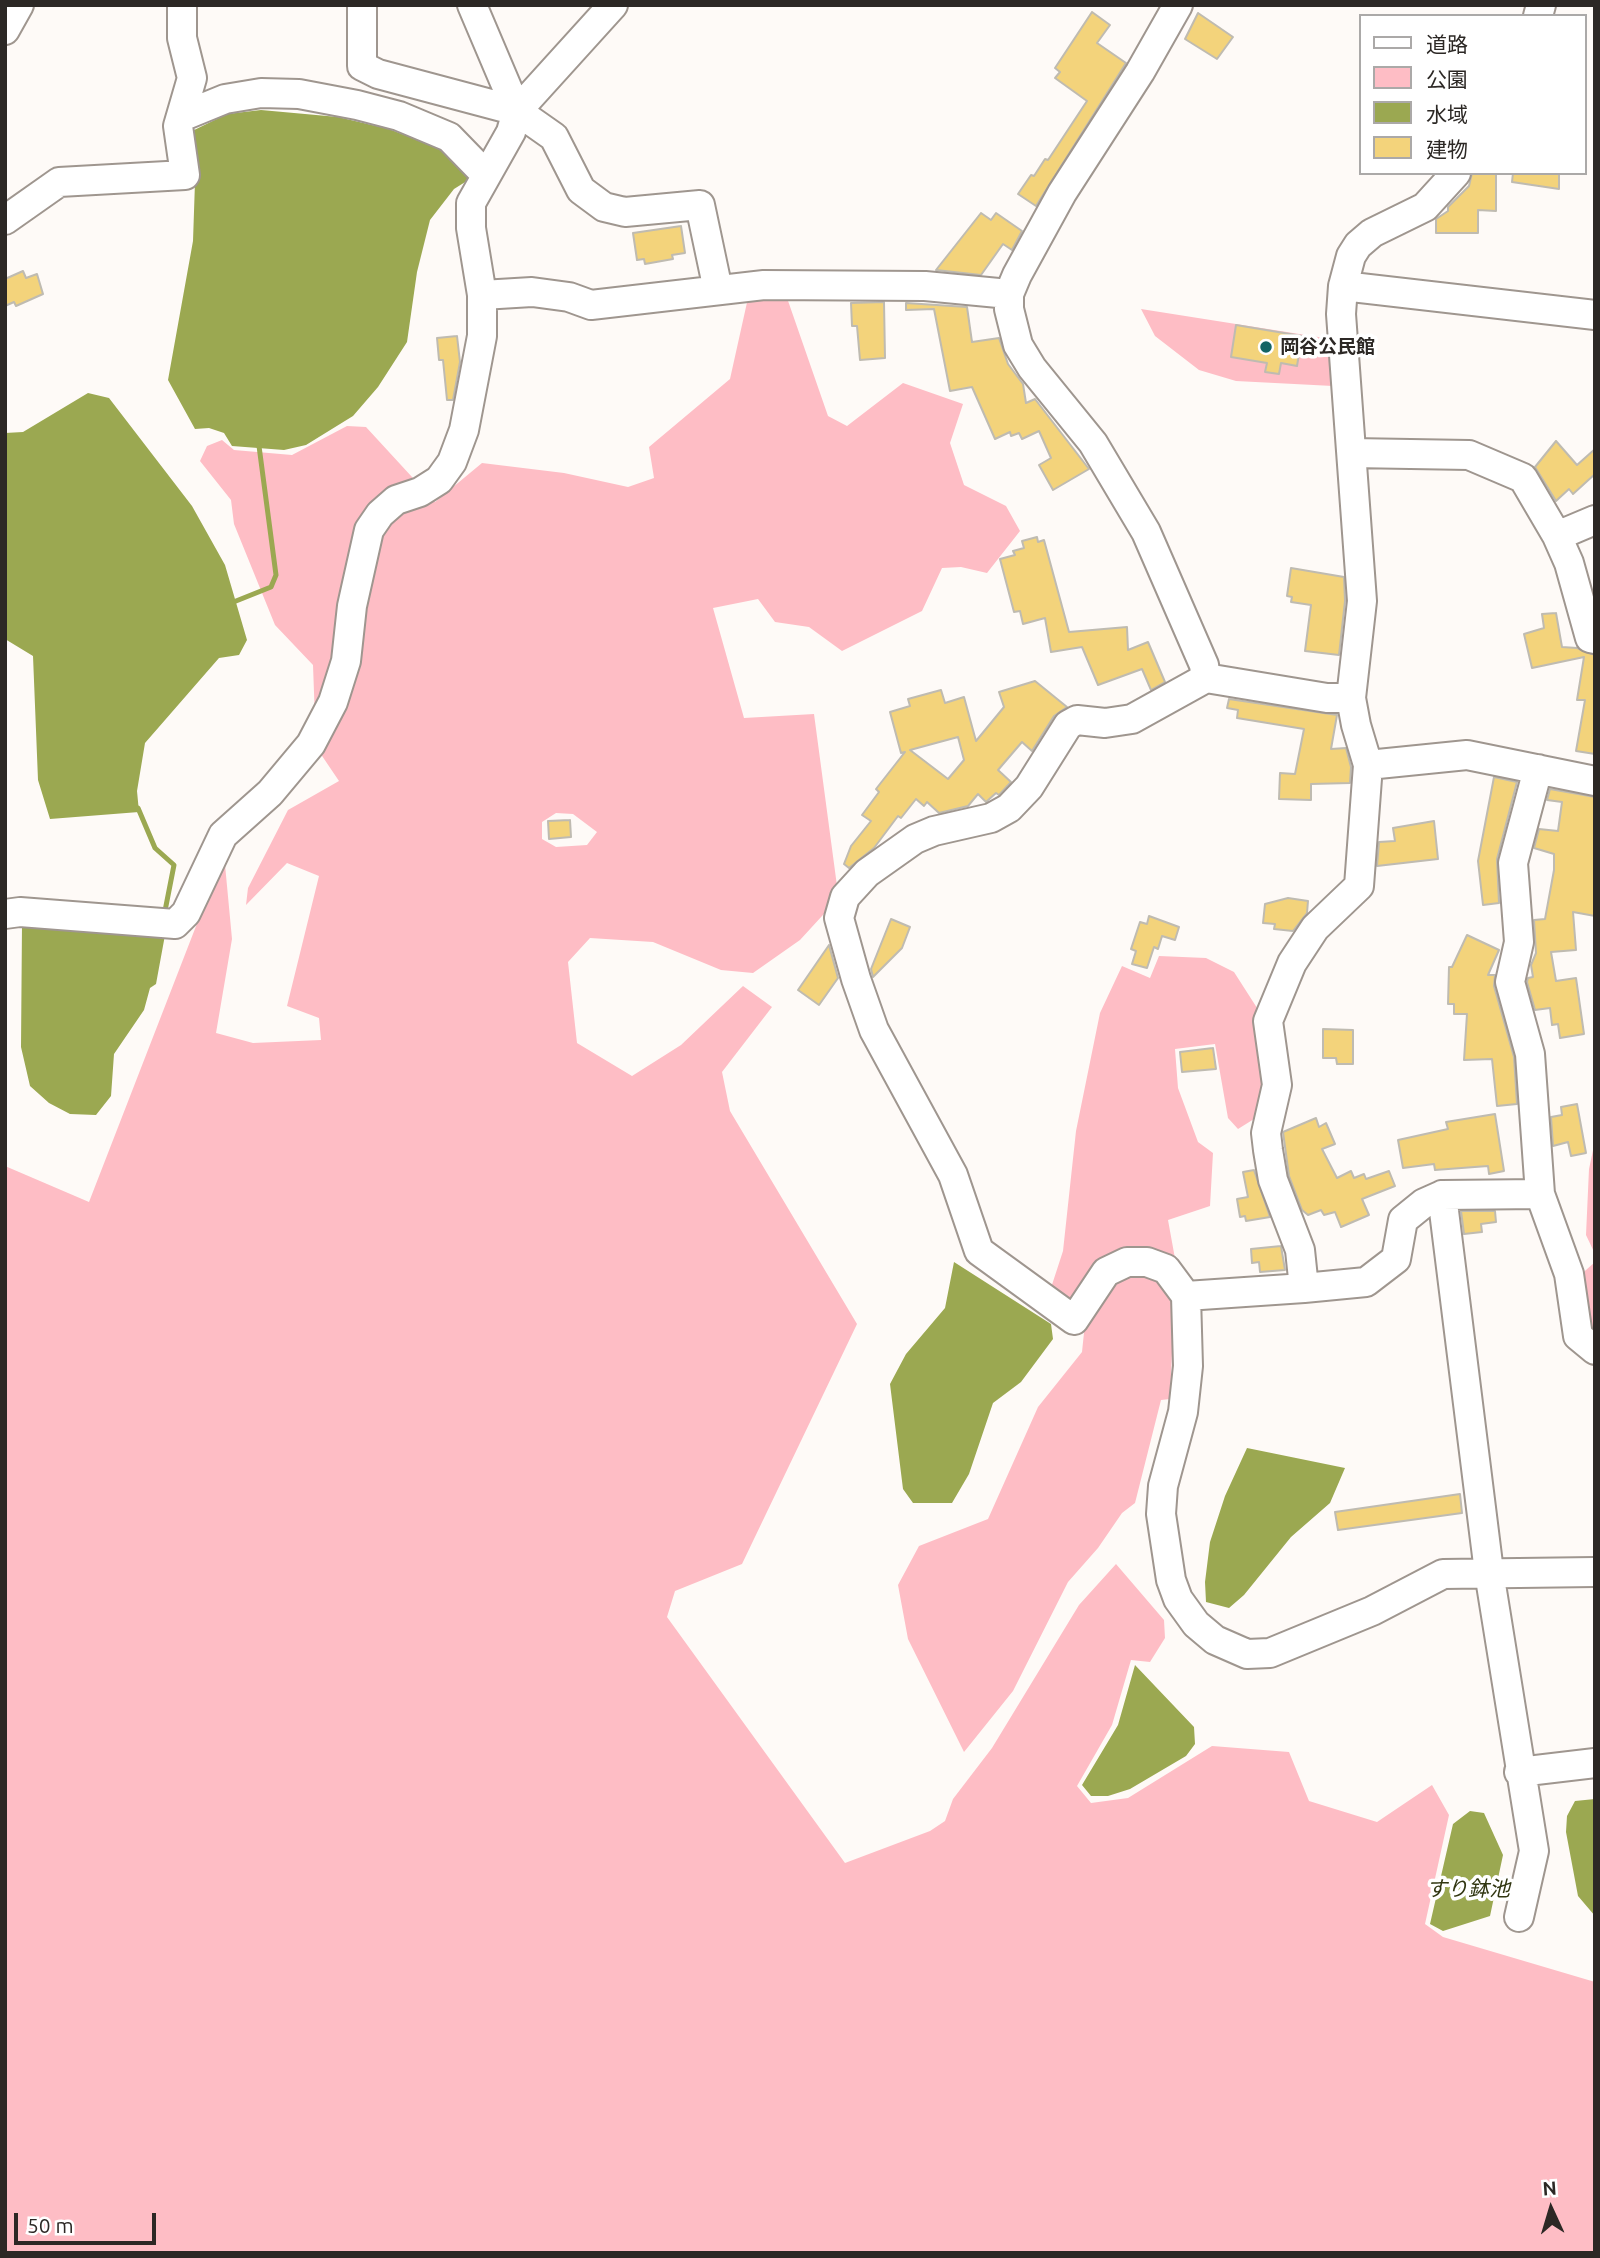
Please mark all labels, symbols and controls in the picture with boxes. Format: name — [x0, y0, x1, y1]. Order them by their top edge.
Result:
legend — [1358, 14, 1586, 175]
text: 道路 — [1426, 32, 1468, 56]
text: 公園 — [1426, 67, 1468, 91]
text: 水域 — [1426, 102, 1468, 126]
text: 建物 — [1426, 137, 1468, 161]
place label: 岡谷公民館 — [1280, 336, 1375, 358]
marker: 岡谷公民館 — [1258, 339, 1274, 355]
water label: すり鉢池 — [1426, 1876, 1510, 1902]
north arrow — [1516, 2174, 1586, 2244]
text: N — [1542, 2177, 1557, 2200]
scale bar — [18, 2198, 159, 2242]
text: 50 m — [27, 2213, 74, 2237]

